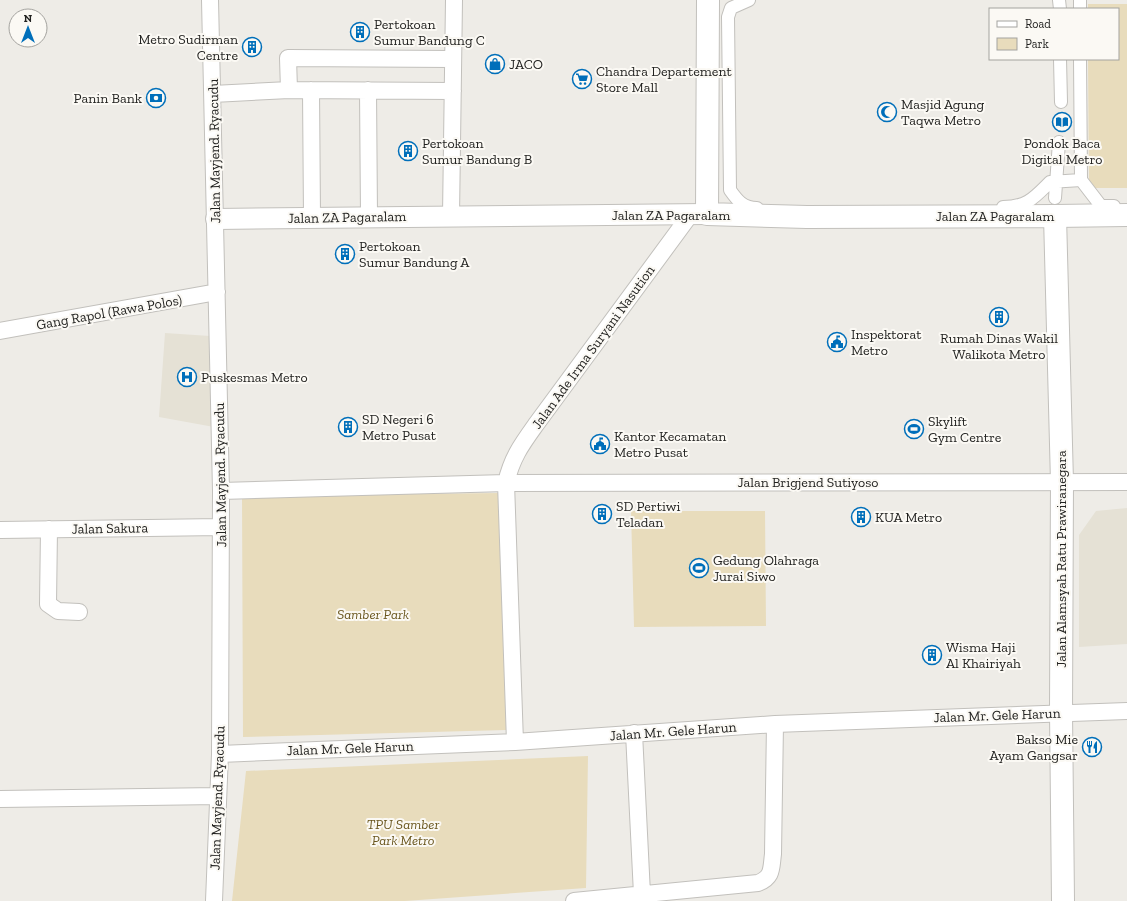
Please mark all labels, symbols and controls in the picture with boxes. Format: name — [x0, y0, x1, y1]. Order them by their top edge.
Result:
north arrow — [8, 8, 48, 48]
legend — [989, 8, 1119, 60]
text: N — [24, 12, 33, 25]
place label: Pertokoan Sumur Bandung C — [374, 16, 485, 49]
text: Road — [1025, 17, 1051, 31]
building icon: Pertokoan Sumur Bandung C — [349, 21, 371, 43]
place label: Metro Sudirman Centre — [138, 31, 238, 64]
building icon: Metro Sudirman Centre — [241, 36, 263, 58]
text: Park — [1025, 37, 1050, 51]
shop icon: JACO — [484, 53, 506, 75]
place label: JACO — [509, 56, 543, 73]
place label: Chandra Departement Store Mall — [596, 63, 732, 96]
supermarket icon: Chandra Departement Store Mall — [571, 68, 593, 90]
street label: Jalan Mayjend. Ryacudu — [205, 78, 224, 223]
bank icon: Panin Bank — [145, 87, 167, 109]
place label: Panin Bank — [74, 90, 143, 107]
place label: Masjid Agung Taqwa Metro — [901, 96, 984, 129]
mosque icon: Masjid Agung Taqwa Metro — [876, 101, 898, 123]
library icon: Pondok Baca Digital Metro — [1051, 111, 1073, 133]
place label: Pertokoan Sumur Bandung B — [422, 135, 532, 168]
place label: Pondok Baca Digital Metro — [1021, 135, 1103, 168]
building icon: Pertokoan Sumur Bandung B — [397, 140, 419, 162]
street label: Jalan ZA Pagaralam — [612, 207, 730, 224]
street label: Jalan ZA Pagaralam — [288, 208, 406, 227]
street label: Jalan ZA Pagaralam — [936, 208, 1054, 225]
place label: Pertokoan Sumur Bandung A — [359, 238, 470, 271]
building icon: Pertokoan Sumur Bandung A — [334, 243, 356, 265]
street label: Jalan Ade Irma Suryani Nasution — [528, 262, 658, 432]
street label: Gang Rapol (Rawa Polos) — [35, 291, 183, 334]
building icon: Rumah Dinas Wakil Walikota Metro — [988, 306, 1010, 328]
place label: Inspektorat Metro — [851, 326, 922, 359]
place label: Rumah Dinas Wakil Walikota Metro — [940, 330, 1058, 363]
public building icon: Inspektorat Metro — [826, 331, 848, 353]
hospital icon: Puskesmas Metro — [176, 366, 198, 388]
place label: Puskesmas Metro — [201, 369, 308, 386]
street label: Jalan Mayjend. Ryacudu — [211, 402, 230, 547]
place label: SD Negeri 6 Metro Pusat — [362, 411, 437, 444]
place label: Skylift Gym Centre — [928, 413, 1002, 446]
building icon: SD Negeri 6 Metro Pusat — [337, 416, 359, 438]
sports icon: Skylift Gym Centre — [903, 418, 925, 440]
place label: Kantor Kecamatan Metro Pusat — [614, 428, 726, 461]
public building icon: Kantor Kecamatan Metro Pusat — [589, 433, 611, 455]
street label: Jalan Alamsyah Ratu Prawiranegara — [1053, 450, 1070, 668]
street label: Jalan Brigjend Sutiyoso — [737, 474, 879, 491]
place label: SD Pertiwi Teladan — [616, 498, 680, 531]
building icon: SD Pertiwi Teladan — [591, 503, 613, 525]
building icon: KUA Metro — [850, 506, 872, 528]
place label: KUA Metro — [875, 509, 942, 526]
street label: Jalan Sakura — [72, 519, 149, 538]
place label: Gedung Olahraga Jurai Siwo — [713, 552, 819, 585]
sports icon: Gedung Olahraga Jurai Siwo — [688, 557, 710, 579]
park label: Samber Park — [337, 606, 409, 623]
place label: Wisma Haji Al Khairiyah — [946, 639, 1021, 672]
building icon: Wisma Haji Al Khairiyah — [921, 644, 943, 666]
street label: Jalan Mr. Gele Harun — [933, 705, 1061, 726]
street label: Jalan Mr. Gele Harun — [609, 719, 737, 744]
street label: Jalan Mayjend. Ryacudu — [206, 725, 229, 871]
place label: Bakso Mie Ayam Gangsar — [989, 731, 1078, 764]
restaurant icon: Bakso Mie Ayam Gangsar — [1081, 736, 1103, 758]
street label: Jalan Mr. Gele Harun — [286, 738, 414, 759]
park label: TPU Samber Park Metro — [367, 816, 439, 849]

